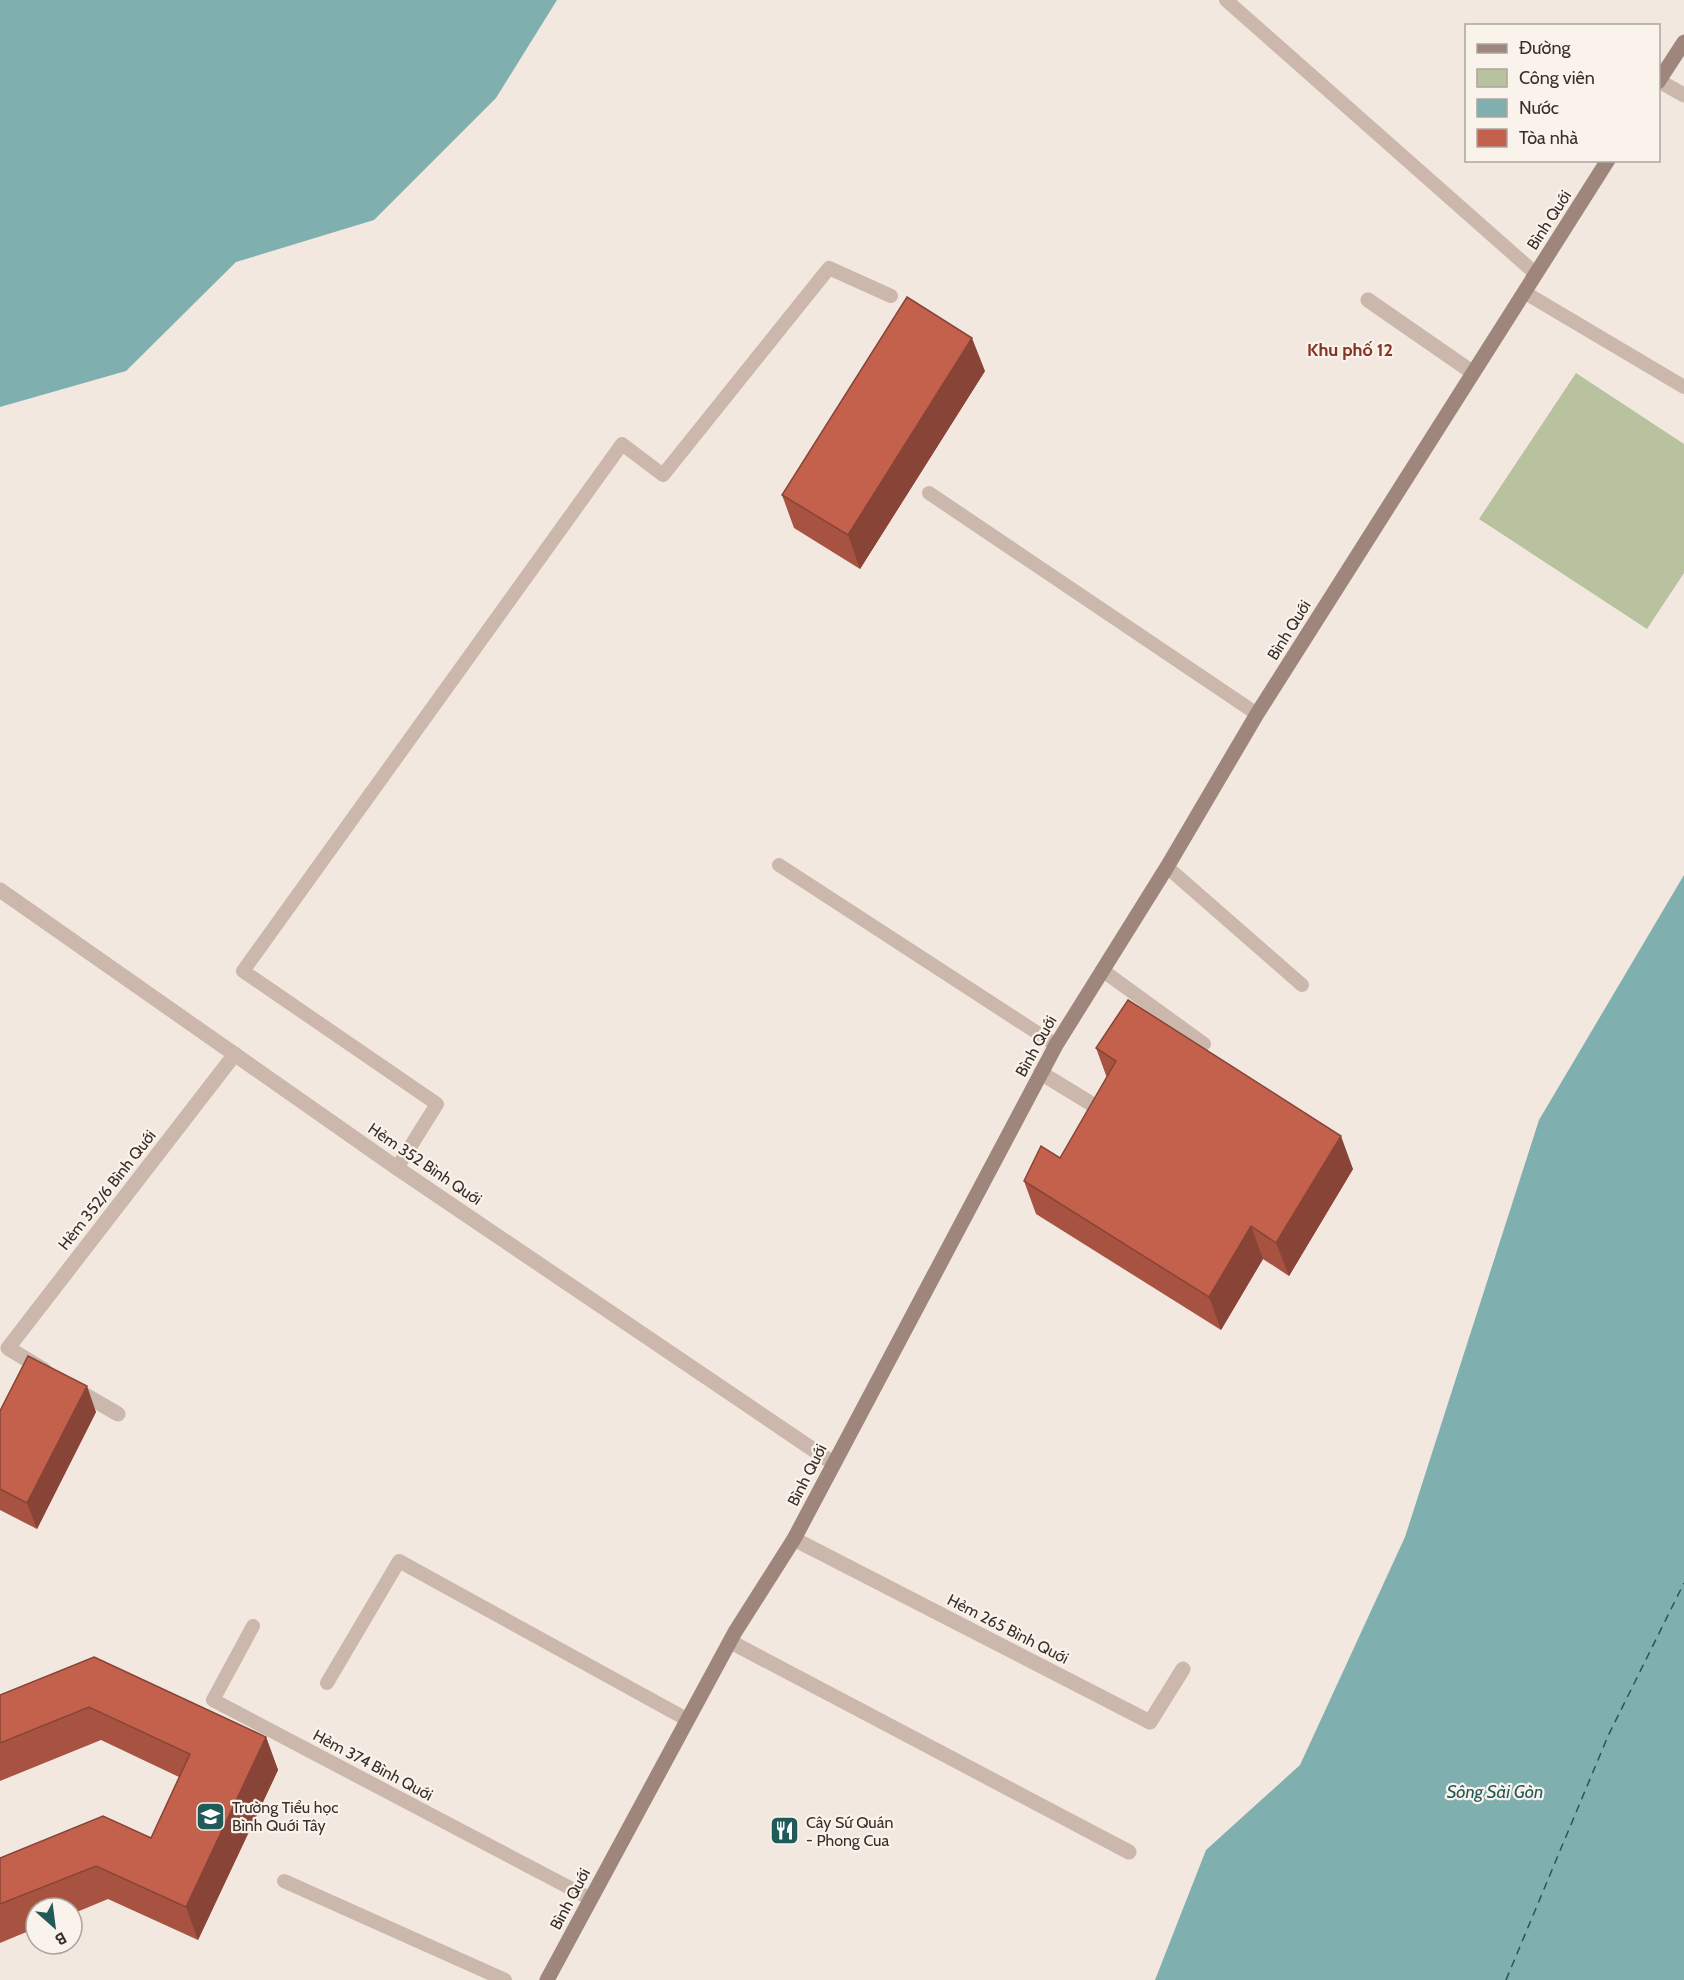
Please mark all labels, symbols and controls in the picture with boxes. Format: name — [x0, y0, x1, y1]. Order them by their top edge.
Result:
legend — [1465, 24, 1660, 162]
text: Đường — [1519, 37, 1572, 59]
text: Công viên — [1519, 67, 1595, 89]
text: Nước — [1519, 97, 1559, 119]
text: Tòa nhà — [1519, 127, 1579, 149]
street label: Bình Quới — [1523, 187, 1575, 253]
district label: Khu phố 12 — [1307, 339, 1393, 361]
street label: Bình Quới — [1263, 597, 1315, 663]
street label: Bình Quới — [1011, 1012, 1061, 1080]
street label: Hẻm 352 Bình Quới — [365, 1119, 485, 1209]
street label: Hẻm 352/6 Bình Quới — [54, 1126, 160, 1254]
street label: Bình Quới — [783, 1441, 831, 1509]
street label: Hẻm 265 Bình Quới — [944, 1590, 1072, 1668]
street label: Hẻm 374 Bình Quới — [310, 1725, 436, 1805]
water label: Sông Sài Gòn — [1447, 1781, 1543, 1803]
place label: Trường Tiểu học Bình Quới Tây — [232, 1798, 339, 1835]
school or university icon: Trường Tiểu học Bình Quới Tây — [195, 1800, 227, 1832]
place label: Cây Sứ Quán - Phong Cua — [806, 1813, 893, 1850]
restaurant icon: Cây Sứ Quán - Phong Cua — [769, 1815, 801, 1847]
street label: Bình Quới — [546, 1865, 594, 1933]
north arrow — [24, 1896, 84, 1956]
text: B — [52, 1928, 70, 1950]

